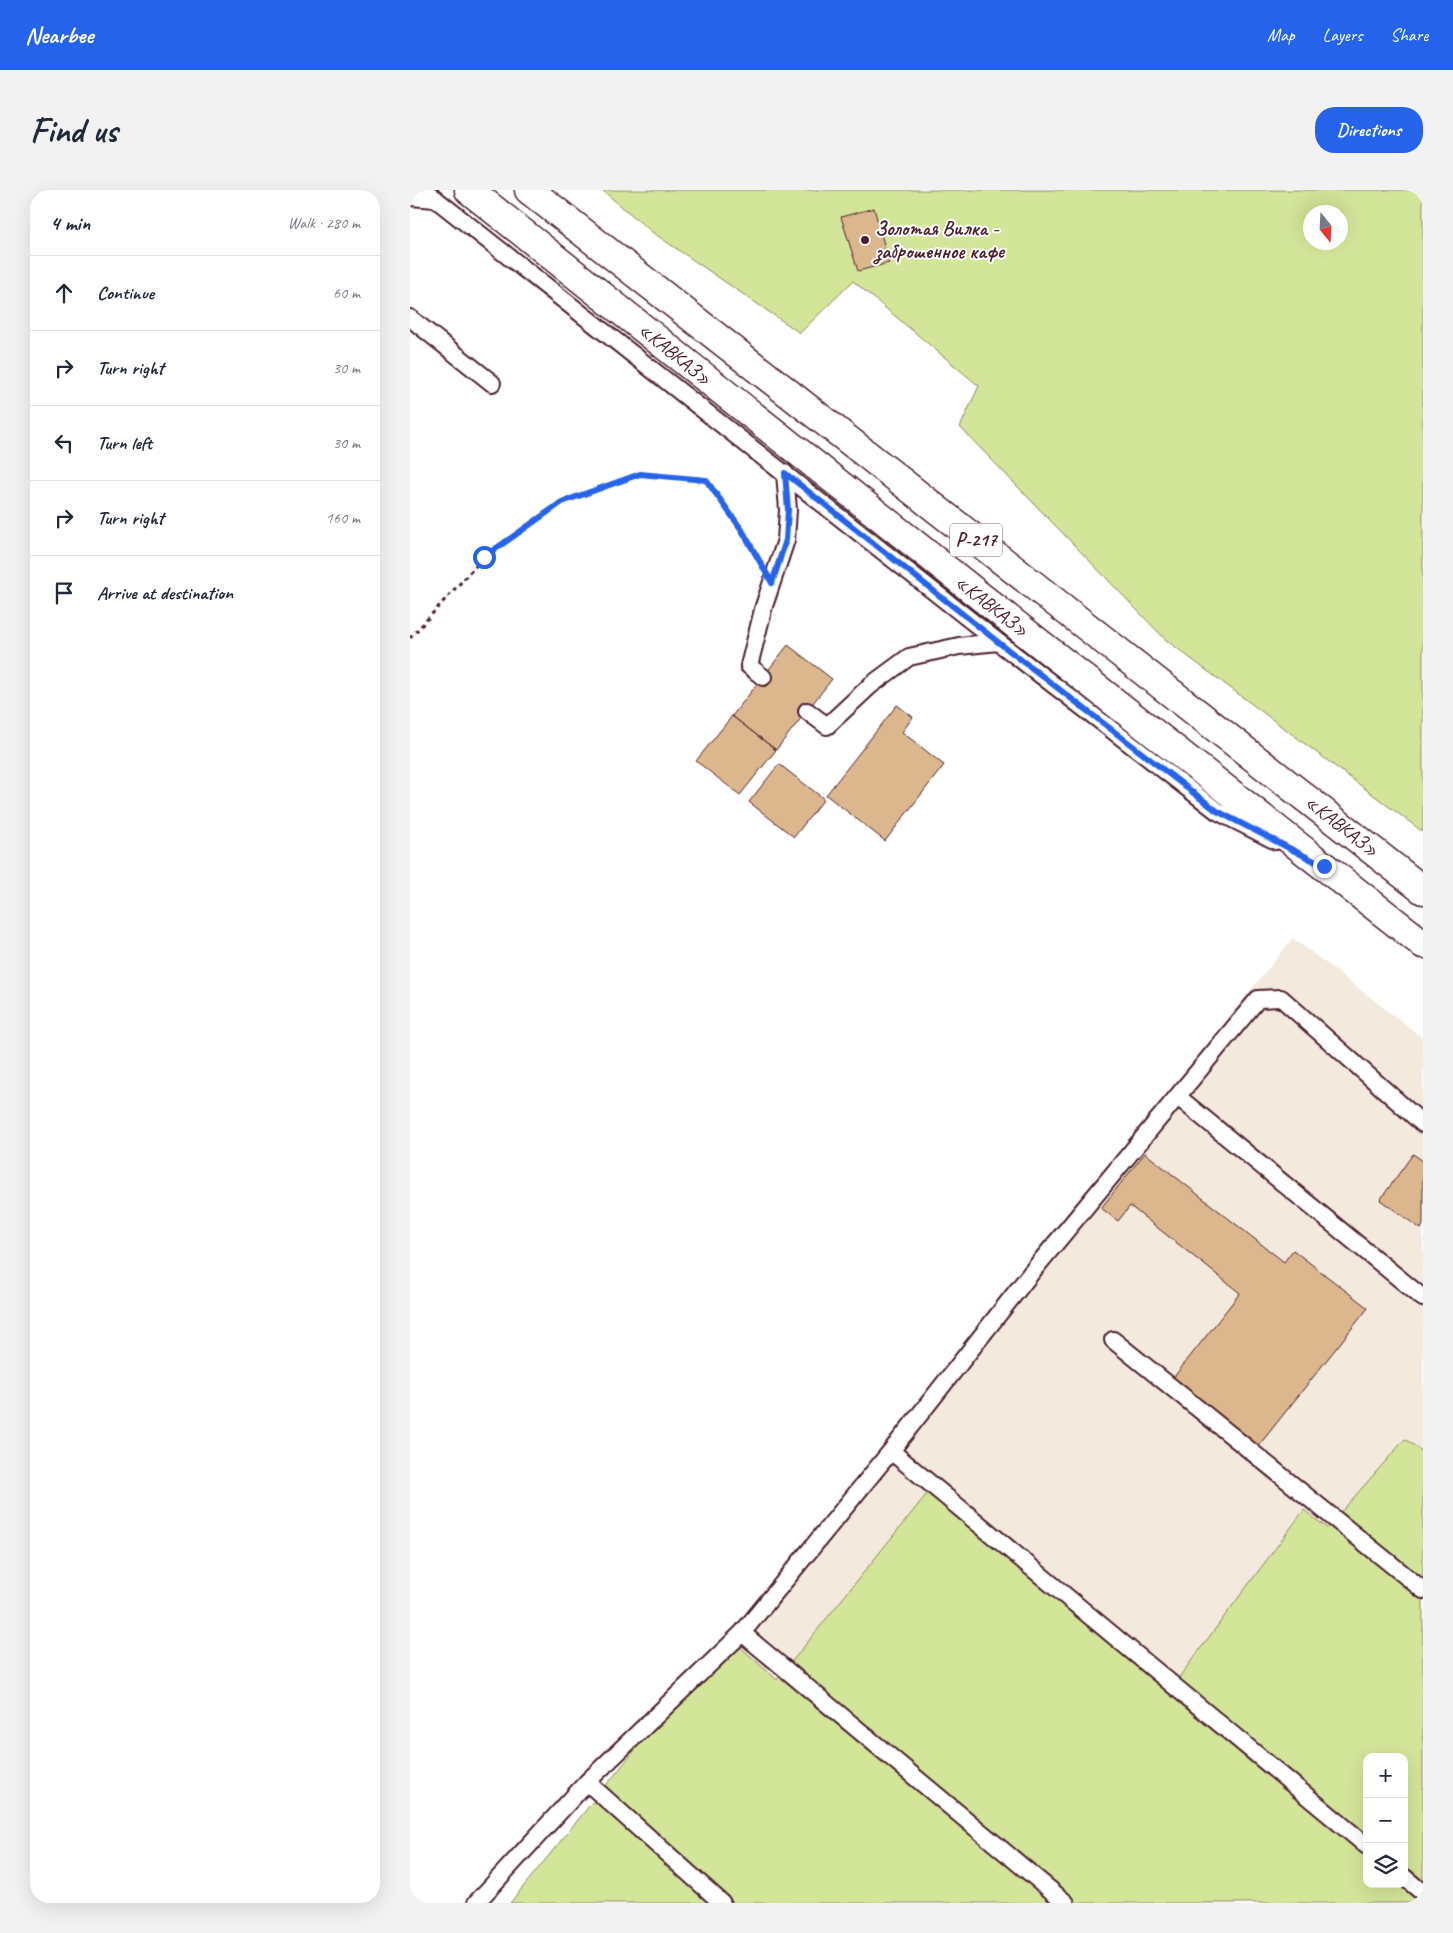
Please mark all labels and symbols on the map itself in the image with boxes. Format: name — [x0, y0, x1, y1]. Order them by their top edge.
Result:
north arrow — [1303, 205, 1348, 250]
place label: Золотая Вилка - заброшенное кафе — [873, 216, 1006, 265]
marker: Золотая Вилка - заброшенное кафе — [859, 234, 871, 246]
street label: «КАВКАЗ» — [633, 317, 717, 391]
road number: Р-217 — [950, 524, 1002, 556]
route start — [473, 546, 496, 569]
street label: «КАВКАЗ» — [950, 569, 1034, 643]
street label: «КАВКАЗ» — [1300, 789, 1384, 863]
route end — [1313, 855, 1336, 878]

